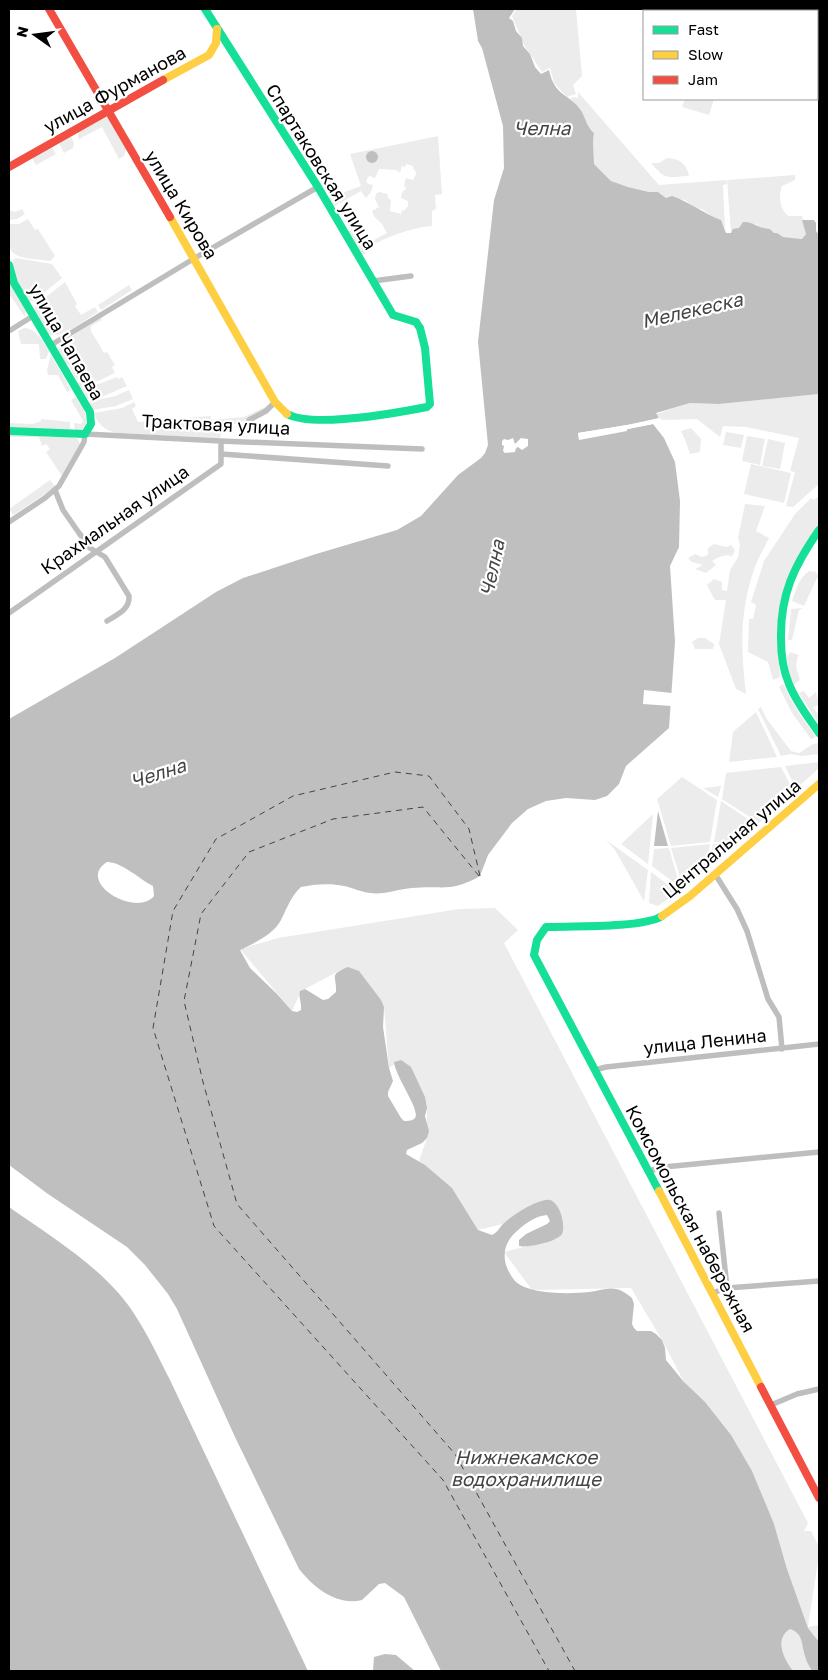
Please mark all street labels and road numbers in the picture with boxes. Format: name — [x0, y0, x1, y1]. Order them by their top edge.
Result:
street label: улица Фурманова — [40, 41, 189, 137]
street label: Спартаковская улица — [262, 80, 382, 253]
street label: улица Кирова — [141, 146, 223, 263]
street label: улица Чапаева — [25, 279, 109, 404]
street label: Трактовая улица — [141, 409, 291, 439]
street label: Крахмальная улица — [36, 460, 193, 579]
street label: Центральная улица — [658, 774, 805, 902]
street label: улица Ленина — [642, 1024, 768, 1058]
street label: Комсомольская набережная — [621, 1101, 760, 1336]

